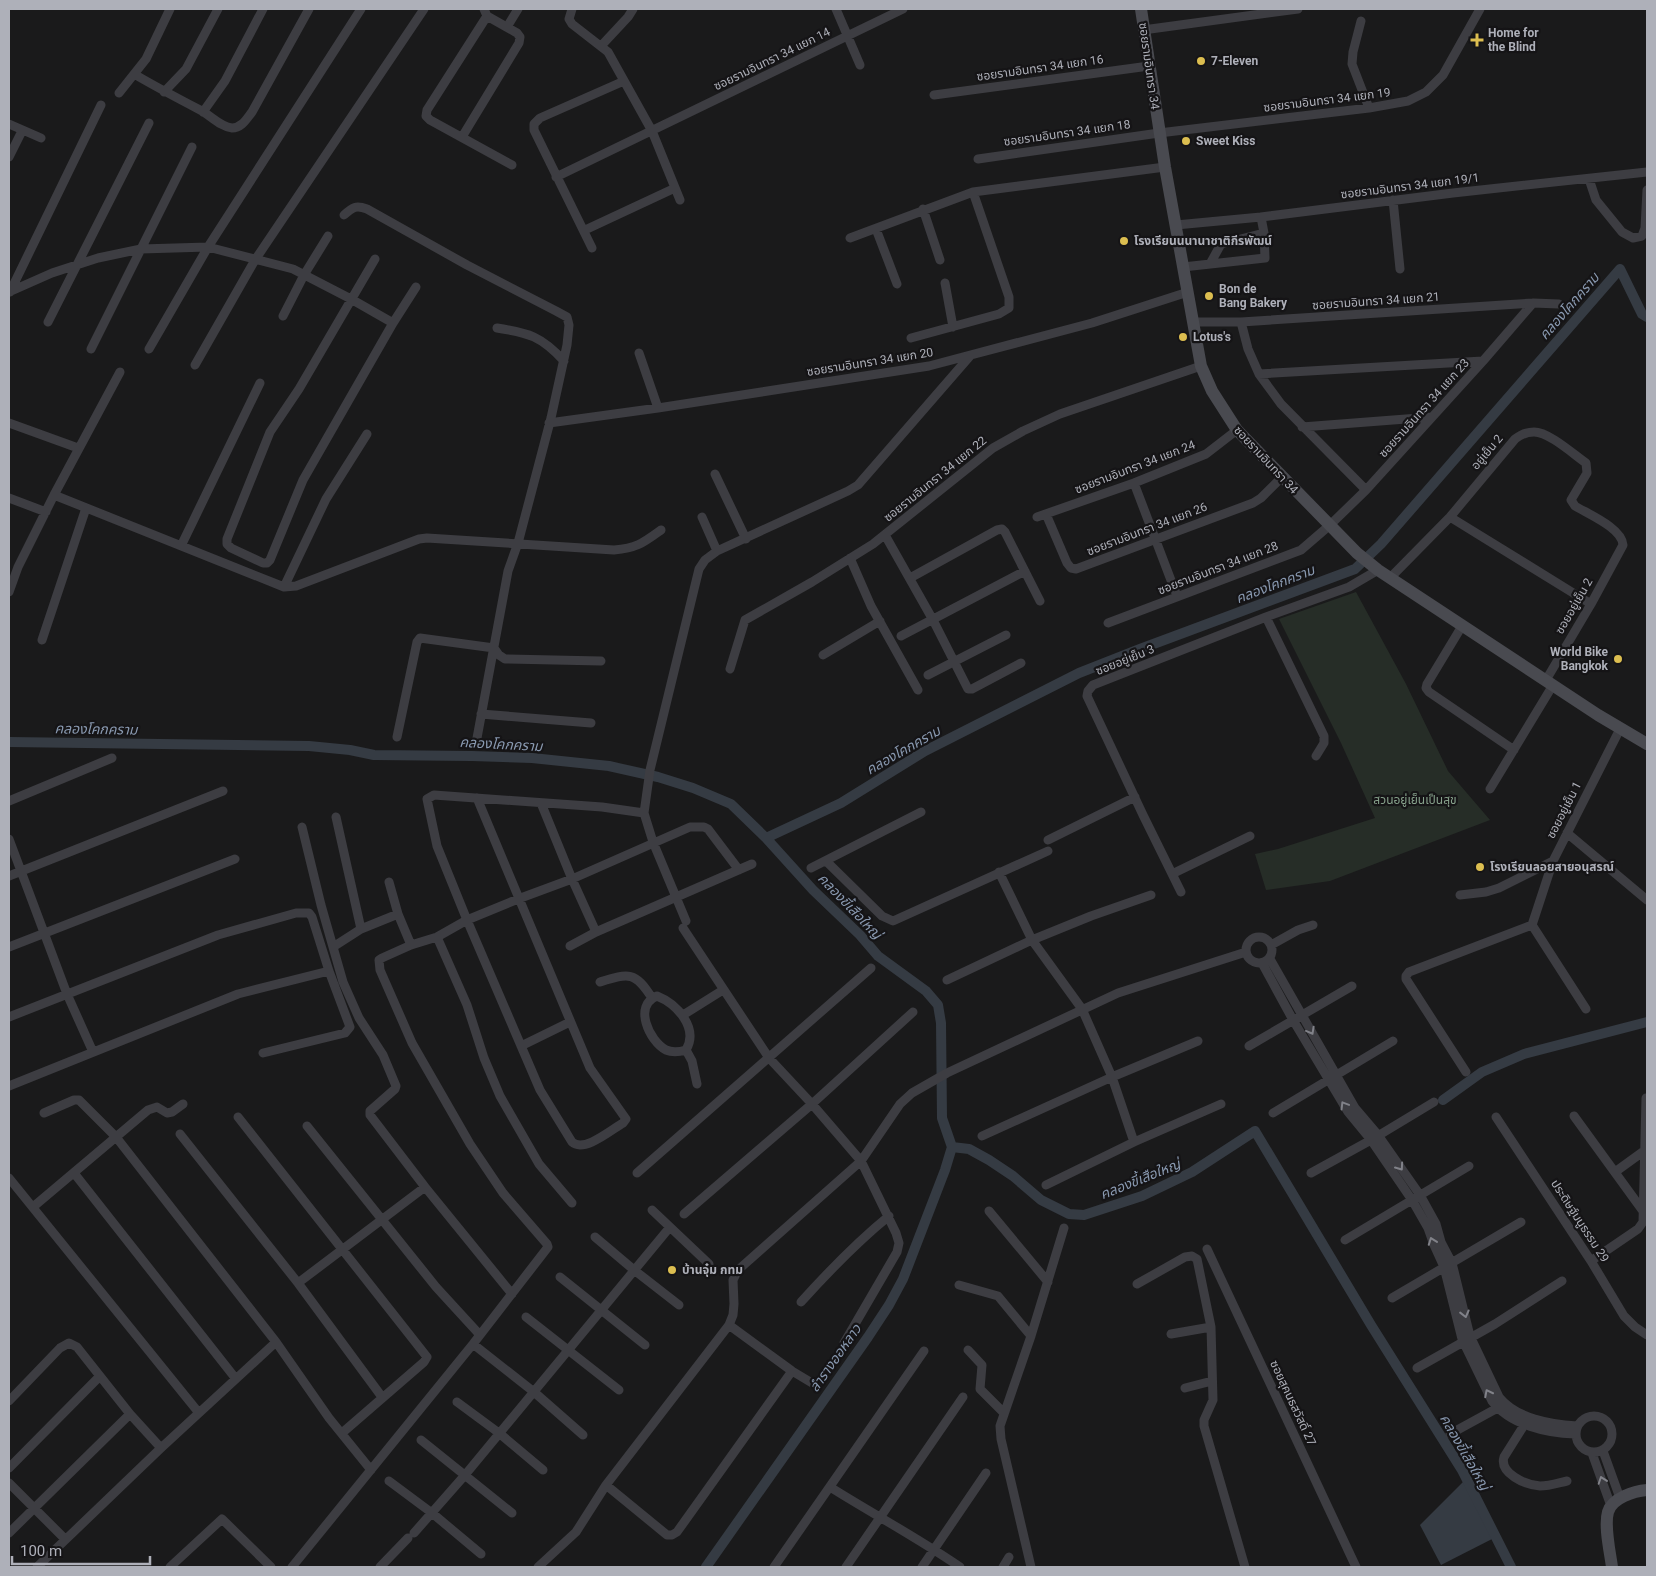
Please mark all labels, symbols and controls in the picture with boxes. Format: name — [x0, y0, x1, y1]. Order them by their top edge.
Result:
street label: ซอยรามอินทรา 34 — [1136, 22, 1162, 111]
street label: ซอยรามอินทรา 34 แยก 14 — [712, 25, 833, 93]
place label: Home for the Blind — [1488, 26, 1539, 54]
marker: Home for the Blind — [1470, 33, 1484, 47]
street label: ซอยรามอินทรา 34 แยก 16 — [976, 52, 1104, 84]
place label: 7-Eleven — [1211, 54, 1258, 68]
marker: 7-Eleven — [1195, 55, 1207, 67]
street label: ซอยรามอินทรา 34 แยก 19 — [1263, 85, 1391, 115]
street label: ซอยรามอินทรา 34 แยก 18 — [1003, 117, 1131, 149]
place label: Sweet Kiss — [1196, 134, 1255, 148]
marker: Sweet Kiss — [1180, 135, 1192, 147]
street label: ซอยรามอินทรา 34 แยก 19/1 — [1340, 171, 1480, 201]
place label: โรงเรียนนนานาชาติกีรพัฒน์ — [1134, 234, 1272, 248]
marker: โรงเรียนนนานาชาติกีรพัฒน์ — [1118, 235, 1130, 247]
water label: คลองโคกคราม — [1536, 268, 1603, 343]
place label: Bon de Bang Bakery — [1219, 282, 1288, 310]
marker: Bon de Bang Bakery — [1203, 290, 1215, 302]
street label: ซอยรามอินทรา 34 แยก 21 — [1312, 290, 1440, 312]
place label: Lotus's — [1193, 330, 1231, 344]
marker: Lotus's — [1177, 331, 1189, 343]
street label: ซอยรามอินทรา 34 แยก 20 — [806, 345, 934, 379]
street label: ซอยรามอินทรา 34 แยก 23 — [1376, 356, 1472, 460]
street label: ซอยรามอินทรา 34 — [1231, 423, 1301, 497]
street label: อยู่เย็น 2 — [1468, 431, 1506, 472]
street label: ซอยรามอินทรา 34 แยก 22 — [881, 433, 989, 525]
street label: ซอยรามอินทรา 34 แยก 24 — [1073, 437, 1197, 496]
street label: ซอยรามอินทรา 34 แยก 26 — [1085, 499, 1209, 558]
street label: ซอยรามอินทรา 34 แยก 28 — [1156, 538, 1280, 597]
water label: คลองโคกคราม — [1233, 561, 1318, 606]
street label: ซอยอยู่เย็น 2 — [1552, 575, 1596, 636]
street label: ซอยอยู่เย็น 3 — [1094, 642, 1156, 678]
place label: World Bike Bangkok — [1550, 645, 1609, 673]
marker: World Bike Bangkok — [1612, 653, 1624, 665]
water label: คลองโคกคราม — [54, 720, 139, 738]
water label: คลองโคกคราม — [863, 722, 944, 778]
water label: คลองโคกคราม — [459, 734, 544, 754]
street label: ซอยอยู่เย็น 1 — [1544, 779, 1584, 841]
park label: สวนอยู่เย็นเป็นสุข — [1373, 793, 1457, 807]
place label: โรงเรียนลอยสายอนุสรณ์ — [1490, 860, 1614, 874]
marker: โรงเรียนลอยสายอนุสรณ์ — [1474, 861, 1486, 873]
water label: คลองขี้เสือใหญ่ — [815, 869, 888, 944]
one-way arrow — [1305, 1026, 1315, 1035]
one-way arrow — [1340, 1102, 1350, 1111]
water label: คลองขี้เสือใหญ่ — [1097, 1153, 1184, 1202]
one-way arrow — [1394, 1161, 1403, 1171]
street label: ประดิษฐ์มนูธรรม 29 — [1548, 1177, 1612, 1265]
one-way arrow — [1428, 1237, 1438, 1246]
place label: บ้านจุ๋ม กทม — [682, 1263, 743, 1277]
marker: บ้านจุ๋ม กทม — [666, 1264, 678, 1276]
one-way arrow — [1459, 1309, 1470, 1318]
water label: ลำรางออหลาว — [806, 1320, 865, 1395]
street label: ซอยสุคนธสวัสดิ์ 27 — [1267, 1358, 1319, 1448]
one-way arrow — [1484, 1389, 1494, 1398]
water label: คลองขี้เสือใหญ่ — [1437, 1410, 1496, 1494]
one-way arrow — [1598, 1476, 1608, 1484]
scale bar — [12, 1534, 150, 1566]
text: 100 m — [20, 1542, 62, 1560]

